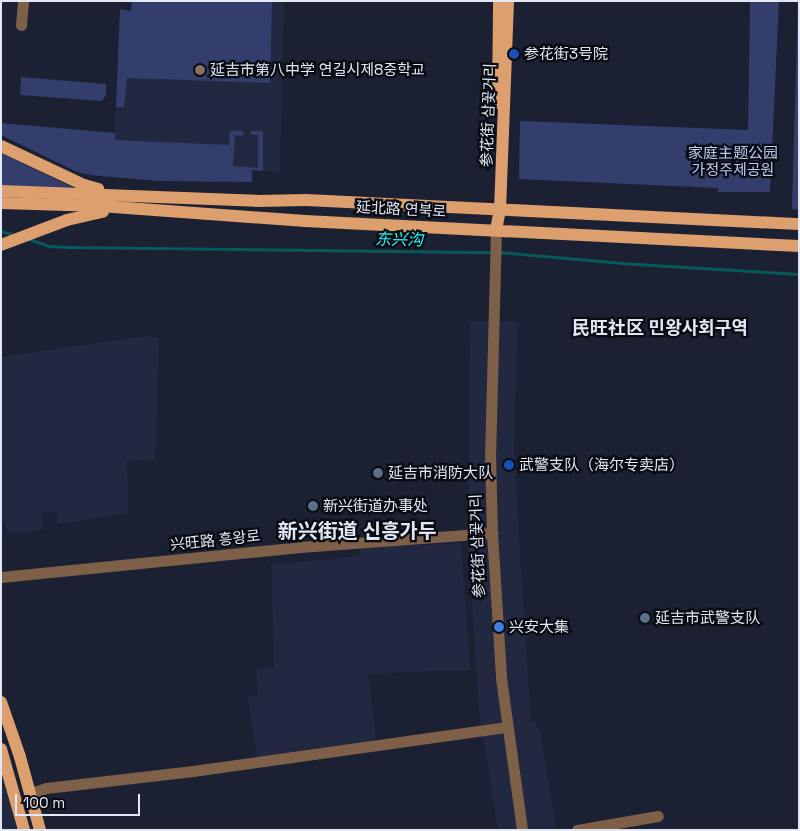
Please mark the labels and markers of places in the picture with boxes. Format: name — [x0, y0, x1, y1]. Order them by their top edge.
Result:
place label: 参花街3号院 — [524, 45, 608, 63]
marker: 参花街3号院 — [508, 48, 520, 60]
place label: 延吉市第八中学 연길시제8중학교 — [210, 61, 425, 79]
marker: 延吉市第八中学 연길시제8중학교 — [194, 64, 206, 76]
place label: 武警支队（海尔专卖店） — [519, 456, 684, 474]
marker: 武警支队（海尔专卖店） — [503, 459, 515, 471]
place label: 延吉市消防大队 — [388, 464, 493, 482]
marker: 延吉市消防大队 — [372, 467, 384, 479]
place label: 新兴街道办事处 — [323, 497, 428, 515]
marker: 新兴街道办事处 — [307, 500, 319, 512]
place label: 延吉市武警支队 — [655, 609, 760, 627]
marker: 延吉市武警支队 — [639, 612, 651, 624]
place label: 兴安大集 — [509, 618, 569, 636]
marker: 兴安大集 — [493, 621, 505, 633]

